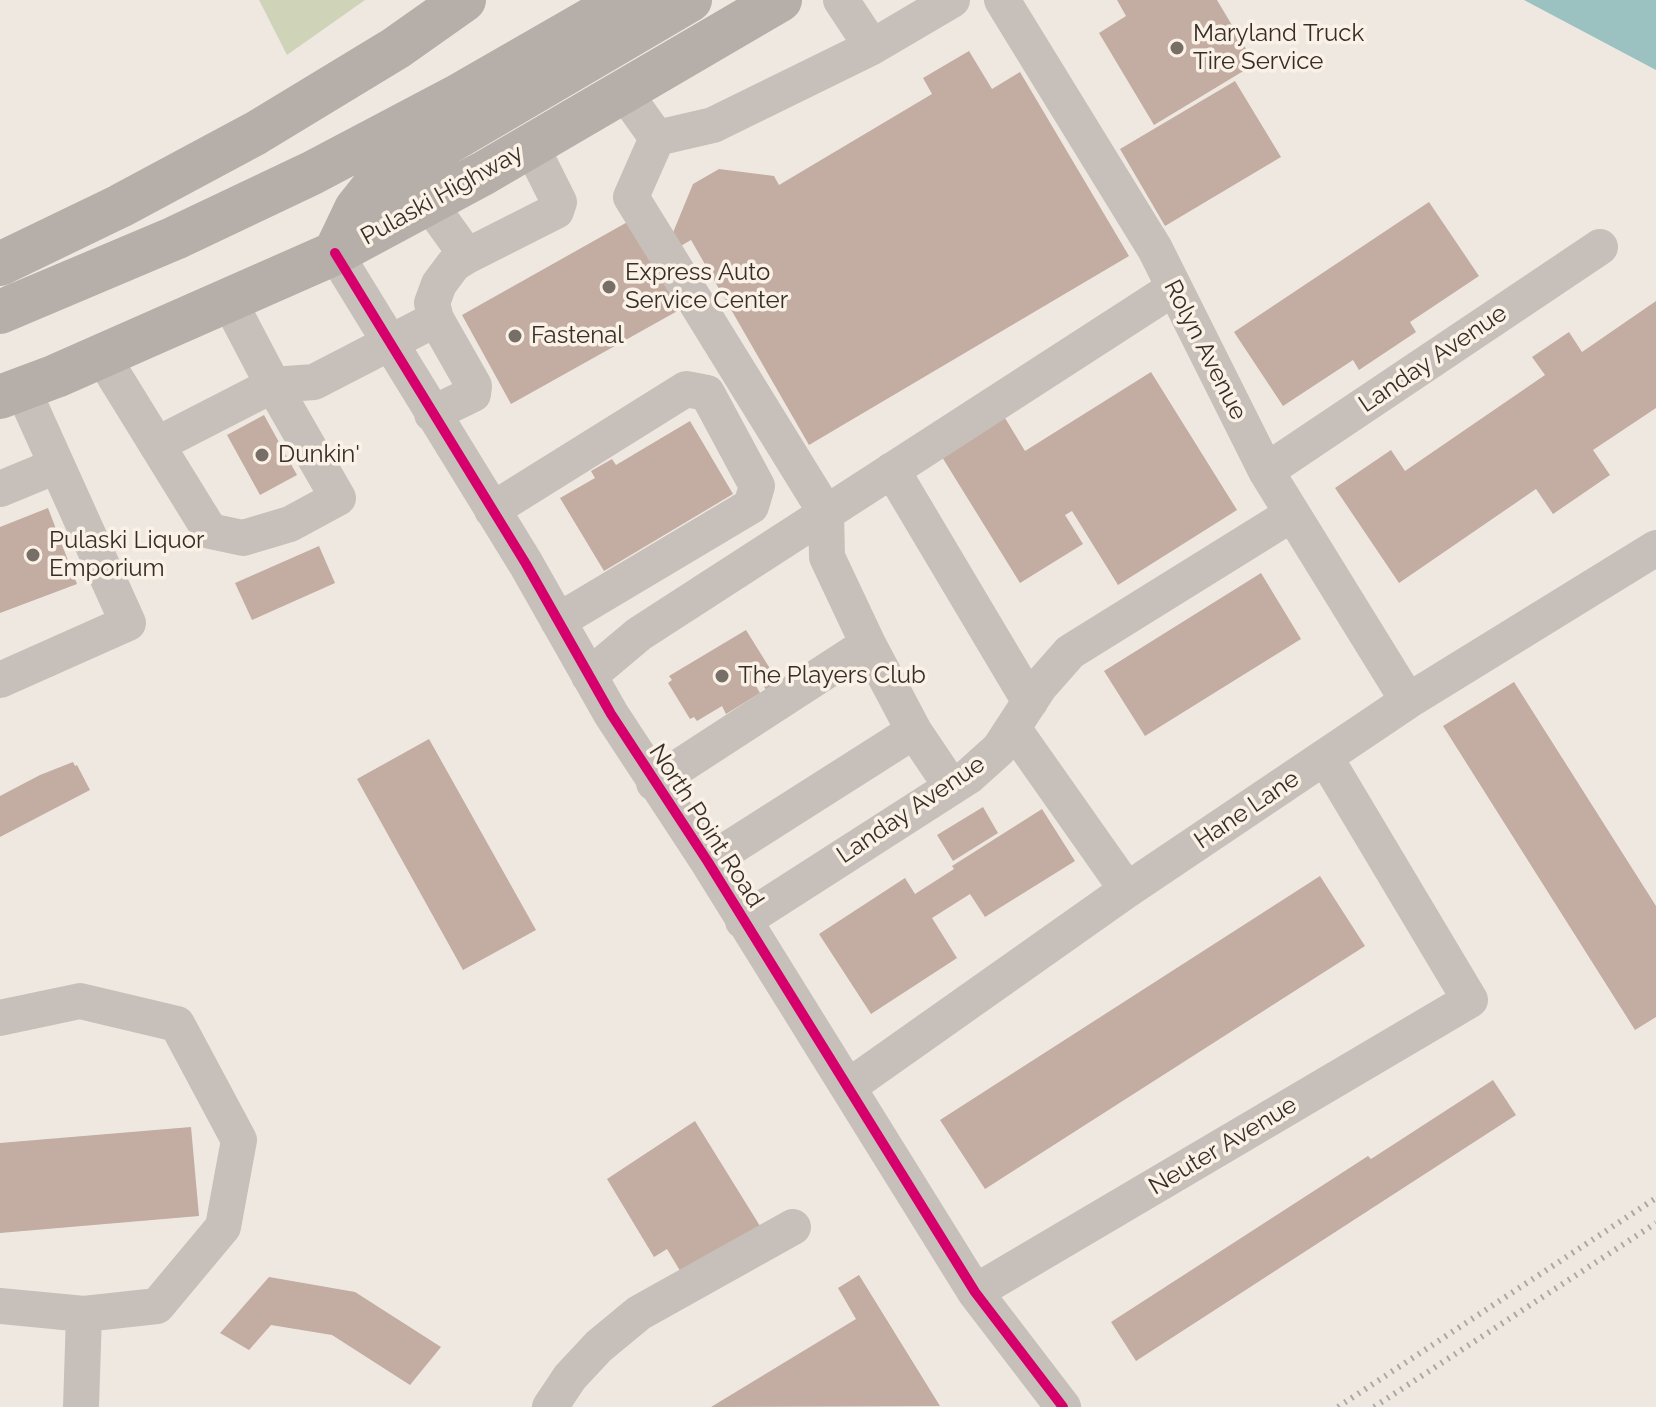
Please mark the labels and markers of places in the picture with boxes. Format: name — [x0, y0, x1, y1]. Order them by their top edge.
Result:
place label: Maryland Truck Tire Service — [1193, 20, 1364, 76]
marker: Maryland Truck Tire Service — [1168, 39, 1186, 57]
place label: Express Auto Service Center — [625, 259, 788, 315]
marker: Express Auto Service Center — [600, 278, 618, 296]
place label: Fastenal — [531, 322, 624, 350]
marker: Fastenal — [506, 327, 524, 345]
place label: Dunkin' — [278, 441, 360, 469]
marker: Dunkin' — [253, 446, 271, 464]
place label: Pulaski Liquor Emporium — [49, 527, 204, 583]
marker: Pulaski Liquor Emporium — [24, 546, 42, 564]
place label: The Players Club — [738, 662, 926, 690]
marker: The Players Club — [713, 667, 731, 685]

